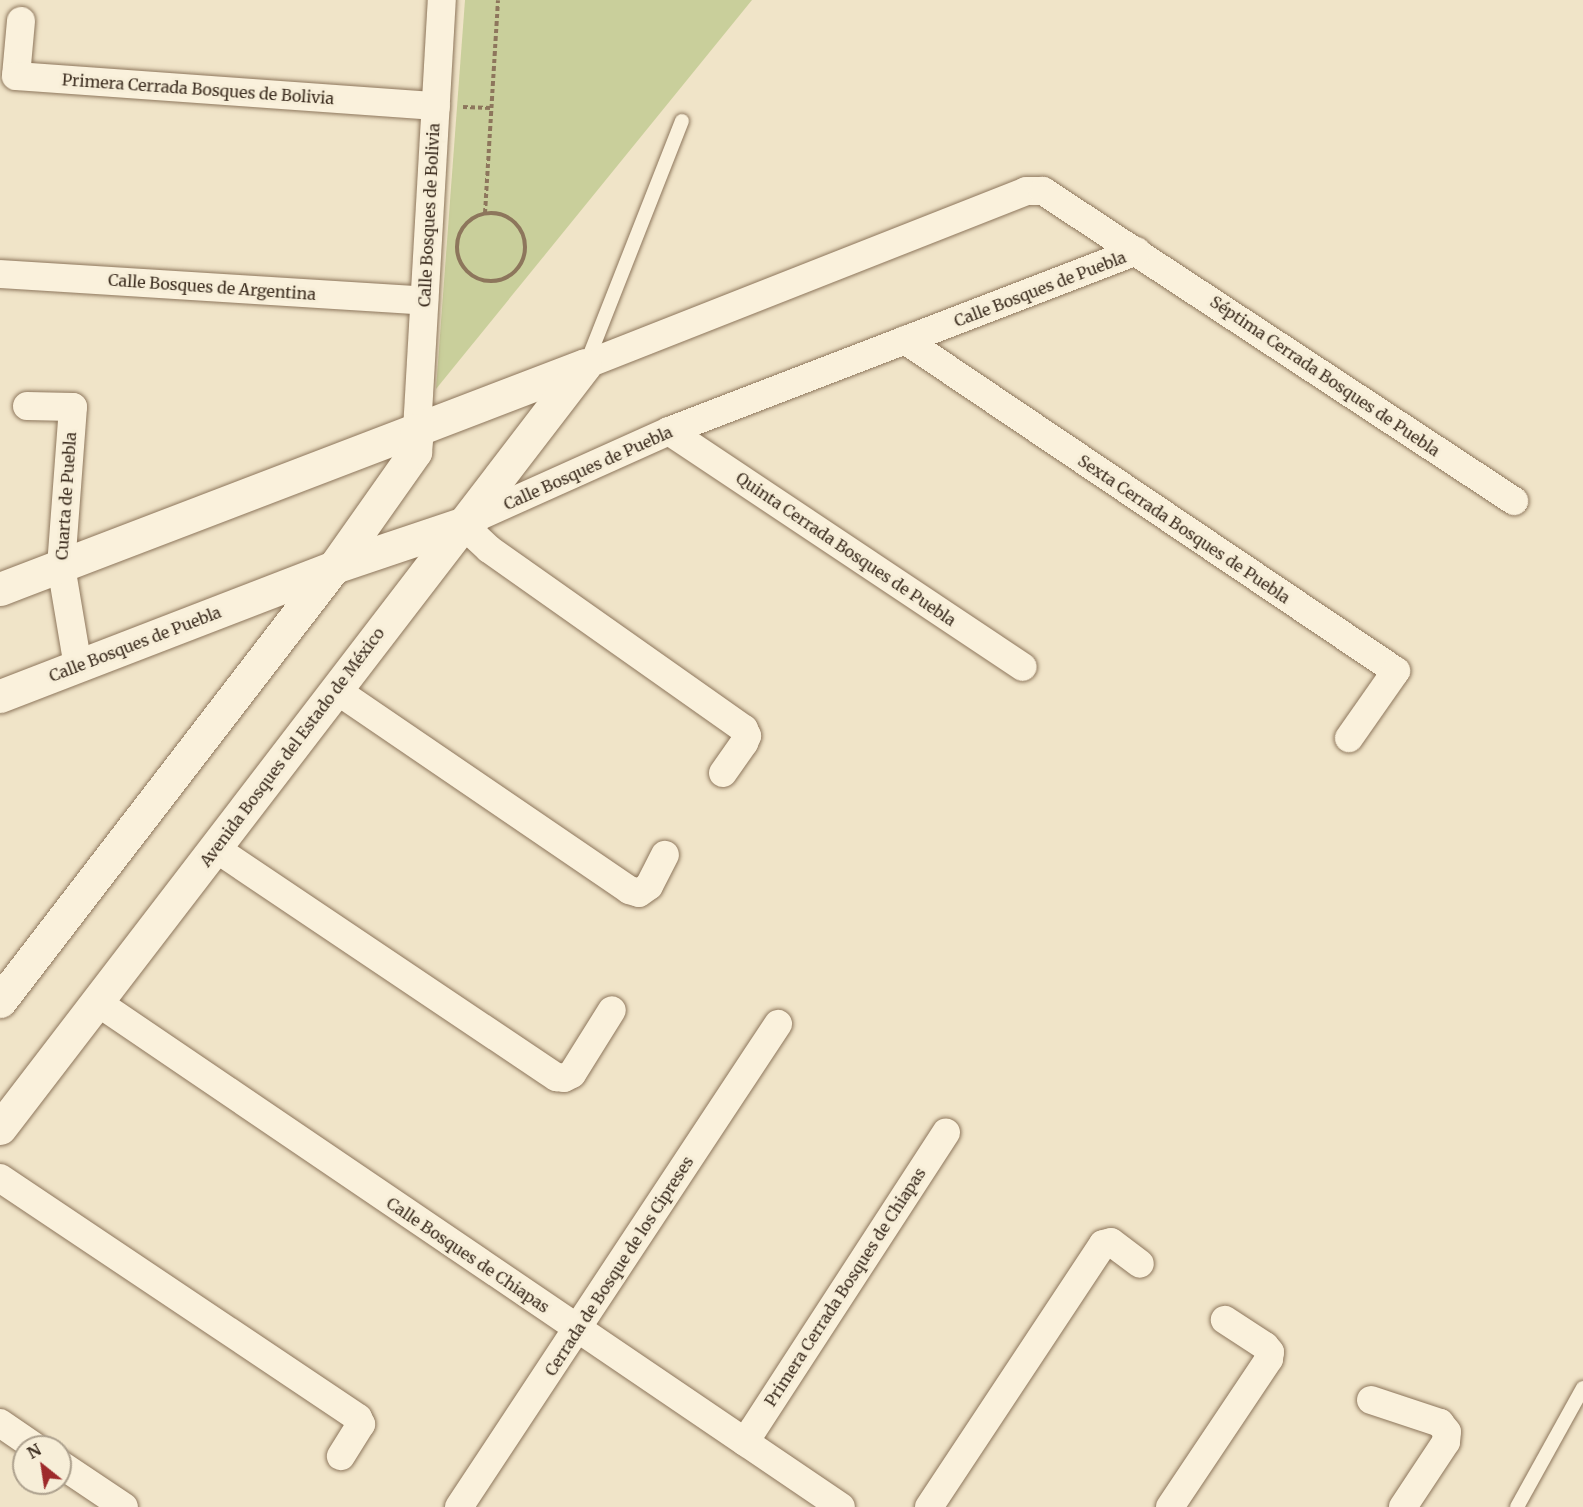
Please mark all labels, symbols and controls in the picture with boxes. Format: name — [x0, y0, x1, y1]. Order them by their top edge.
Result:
street label: Primera Cerrada Bosques de Bolivia — [61, 70, 335, 108]
street label: Calle Bosques de Bolivia — [415, 123, 443, 307]
street label: Calle Bosques de Puebla — [951, 247, 1129, 331]
street label: Calle Bosques de Argentina — [107, 270, 317, 304]
street label: Séptima Cerrada Bosques de Puebla — [1207, 292, 1443, 460]
street label: Calle Bosques de Puebla — [501, 422, 675, 514]
street label: Cuarta de Puebla — [52, 431, 80, 561]
street label: Sexta Cerrada Bosques de Puebla — [1074, 451, 1294, 607]
street label: Quinta Cerrada Bosques de Puebla — [732, 468, 960, 630]
street label: Calle Bosques de Puebla — [46, 602, 224, 686]
street label: Avenida Bosques del Estado de México — [196, 624, 388, 870]
street label: Cerrada de Bosque de los Cipreses — [541, 1153, 697, 1379]
street label: Primera Cerrada Bosques de Chiapas — [760, 1164, 930, 1410]
street label: Calle Bosques de Chiapas — [383, 1193, 553, 1317]
north arrow — [12, 1435, 72, 1495]
text: N — [24, 1439, 44, 1463]

